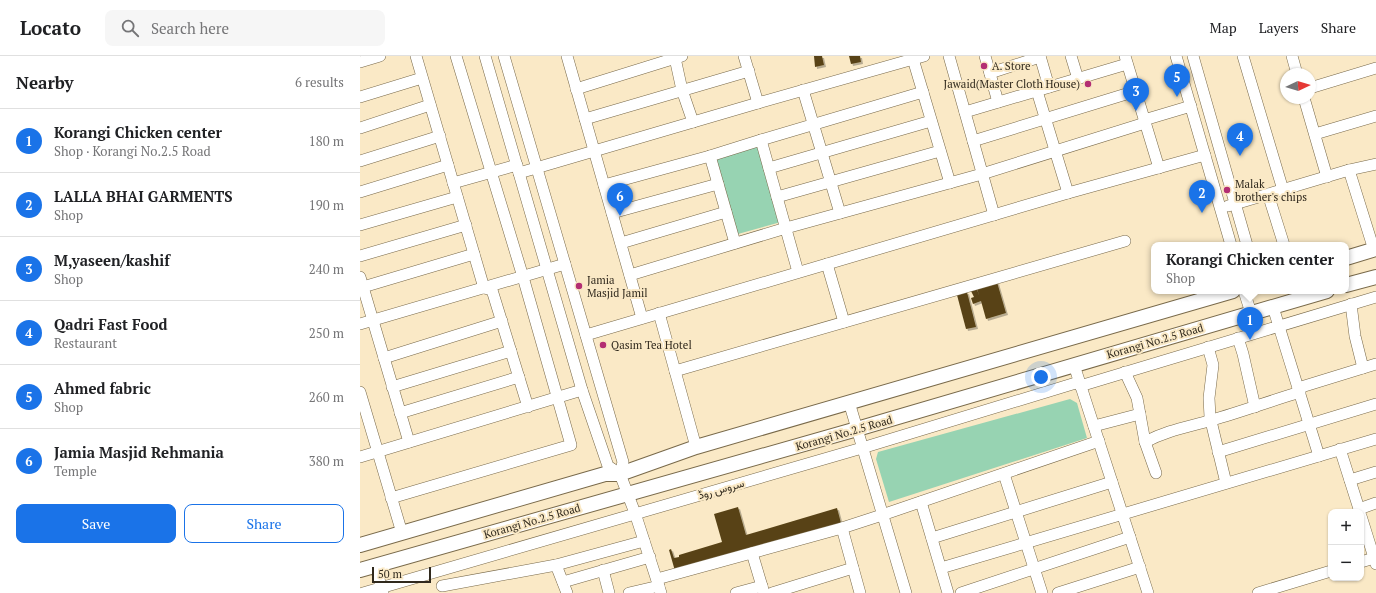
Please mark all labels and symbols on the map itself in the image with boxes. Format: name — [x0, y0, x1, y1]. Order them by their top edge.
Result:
place label: A. Store — [992, 59, 1031, 73]
marker: A. Store — [979, 61, 989, 71]
pin: 5 — [1164, 64, 1190, 97]
north arrow — [1280, 68, 1316, 104]
place label: Jawaid(Master Cloth House) — [944, 77, 1080, 91]
pin: 3 — [1123, 78, 1149, 111]
marker: Jawaid(Master Cloth House) — [1083, 79, 1093, 89]
pin: 4 — [1227, 123, 1253, 156]
place label: Malak brother's chips — [1235, 177, 1307, 204]
pin: 2 — [1189, 180, 1215, 213]
pin: 6 — [607, 183, 633, 216]
marker: Malak brother's chips — [1222, 185, 1232, 195]
place label: Jamia Masjid Jamil — [587, 273, 648, 300]
marker: Jamia Masjid Jamil — [574, 281, 584, 291]
pin: 1 — [1237, 307, 1263, 340]
street label: Korangi No.2.5 Road — [1105, 320, 1205, 362]
place label: Qasim Tea Hotel — [611, 338, 692, 352]
marker: Qasim Tea Hotel — [598, 340, 608, 350]
your location — [1031, 367, 1051, 387]
street label: Korangi No.2.5 Road — [794, 412, 894, 454]
street label: سروس روڈ — [696, 476, 746, 502]
street label: Korangi No.2.5 Road — [482, 500, 582, 542]
scale bar — [372, 565, 431, 584]

